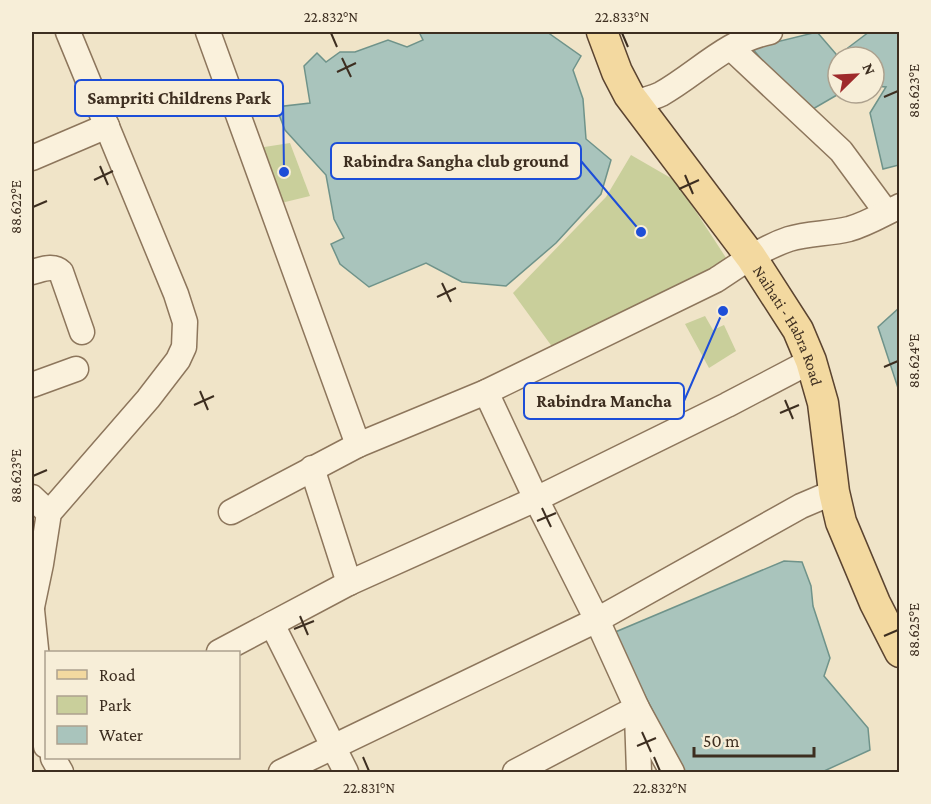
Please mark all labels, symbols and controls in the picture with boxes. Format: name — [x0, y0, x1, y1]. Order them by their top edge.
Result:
text: 22.832°N — [304, 9, 358, 25]
text: 22.833°N — [595, 9, 649, 25]
north arrow — [826, 45, 886, 105]
text: N — [859, 61, 879, 78]
text: 88.623°E — [906, 64, 922, 118]
callout: Sampriti Childrens Park — [75, 80, 283, 116]
text: Sampriti Childrens Park — [87, 88, 271, 108]
callout: Rabindra Sangha club ground — [331, 143, 581, 179]
text: Rabindra Sangha club ground — [343, 151, 569, 171]
text: 88.622°E — [8, 180, 24, 234]
street label: Naihati - Habra Road — [750, 263, 826, 388]
text: 88.624°E — [906, 334, 922, 388]
callout: Rabindra Mancha — [524, 383, 684, 419]
text: Rabindra Mancha — [536, 391, 672, 411]
text: 88.623°E — [8, 449, 24, 503]
text: 88.625°E — [906, 603, 922, 657]
legend — [45, 651, 240, 759]
text: Road — [99, 665, 136, 685]
text: Park — [99, 695, 131, 715]
scale bar — [694, 720, 814, 758]
text: Water — [99, 725, 144, 745]
text: 50 m — [703, 731, 740, 751]
text: 22.831°N — [343, 780, 395, 796]
text: 22.832°N — [633, 780, 687, 796]

